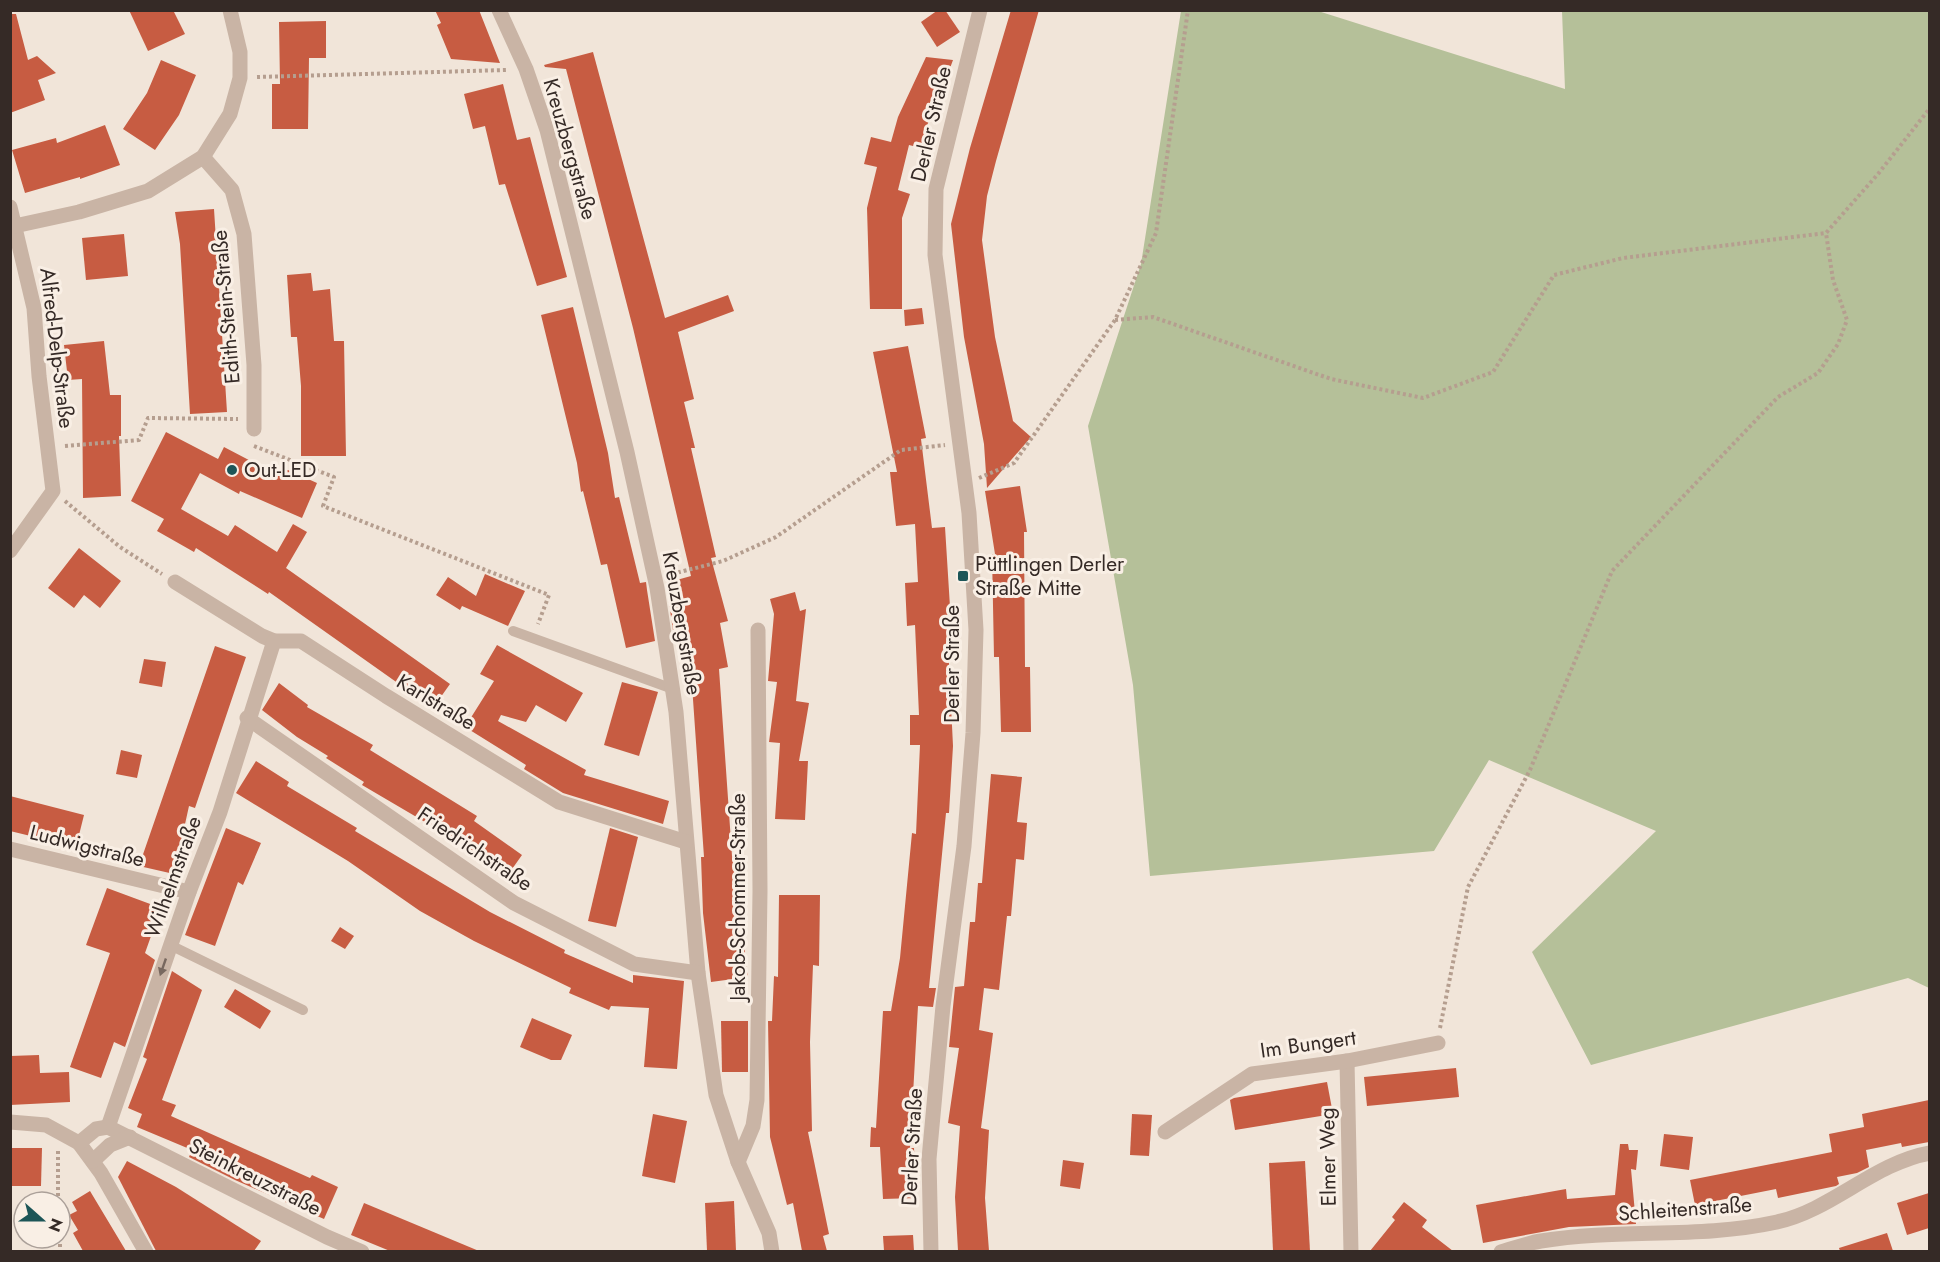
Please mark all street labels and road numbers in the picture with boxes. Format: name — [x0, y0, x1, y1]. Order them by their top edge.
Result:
street label: Derler Straße — [903, 63, 959, 185]
street label: Kreuzbergstraße — [536, 75, 605, 223]
street label: Edith-Stein-Straße — [204, 229, 248, 385]
street label: Alfred-Delp-Straße — [32, 266, 82, 430]
street label: Kreuzbergstraße — [655, 549, 709, 697]
street label: Derler Straße — [937, 605, 967, 723]
street label: Karlstraße — [391, 667, 481, 737]
street label: Jakob-Schommer-Straße — [723, 793, 753, 1004]
street label: Friedrichstraße — [412, 799, 539, 899]
street label: Wilhelmstraße — [137, 812, 209, 942]
street label: Ludwigstraße — [26, 817, 148, 875]
street label: Im Bungert — [1258, 1022, 1358, 1066]
street label: Derler Straße — [894, 1087, 930, 1207]
street label: Elmer Weg — [1312, 1107, 1344, 1207]
street label: Steinkreuzstraße — [184, 1131, 327, 1223]
street label: Schleitenstraße — [1617, 1189, 1753, 1229]

